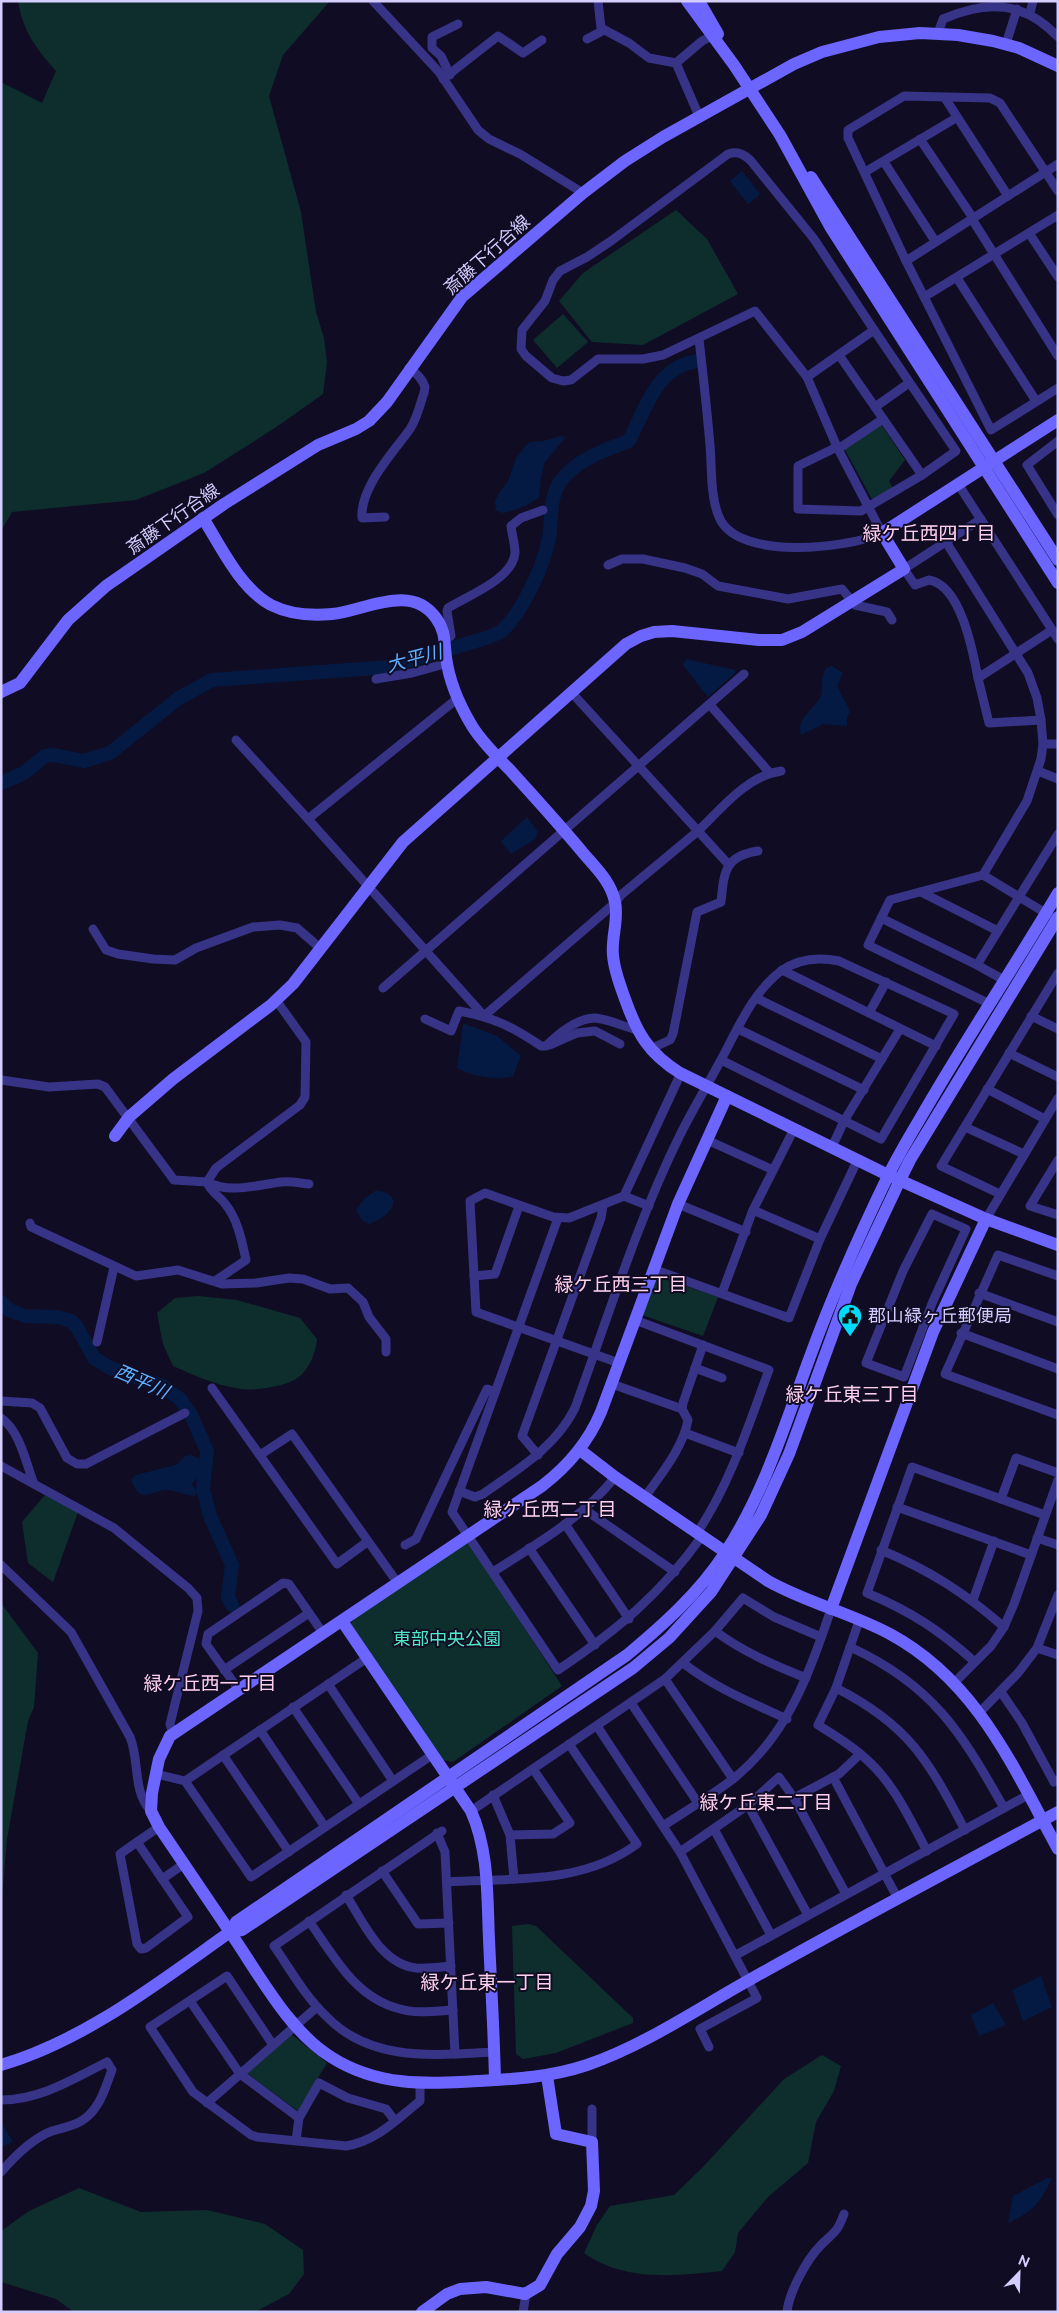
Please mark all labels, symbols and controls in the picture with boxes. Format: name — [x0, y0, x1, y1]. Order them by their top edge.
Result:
street label: 斎藤下行合線 — [440, 211, 534, 299]
street label: 斎藤下行合線 — [122, 479, 223, 558]
district label: 緑ケ丘西四丁目 — [862, 522, 996, 544]
water label: 大平川 — [384, 639, 446, 676]
district label: 緑ケ丘西三丁目 — [554, 1273, 688, 1295]
public building icon: 郡山緑ヶ丘郵便局 — [837, 1303, 863, 1337]
place label: 郡山緑ヶ丘郵便局 — [868, 1305, 1012, 1326]
water label: 西平川 — [111, 1359, 174, 1403]
district label: 緑ケ丘東三丁目 — [785, 1383, 919, 1405]
district label: 緑ケ丘西二丁目 — [483, 1498, 617, 1520]
park label: 東部中央公園 — [393, 1628, 501, 1649]
district label: 緑ケ丘西一丁目 — [143, 1672, 277, 1694]
district label: 緑ケ丘東二丁目 — [699, 1791, 833, 1813]
district label: 緑ケ丘東一丁目 — [420, 1971, 554, 1993]
north arrow — [994, 2248, 1044, 2298]
text: N — [1016, 2252, 1032, 2270]

